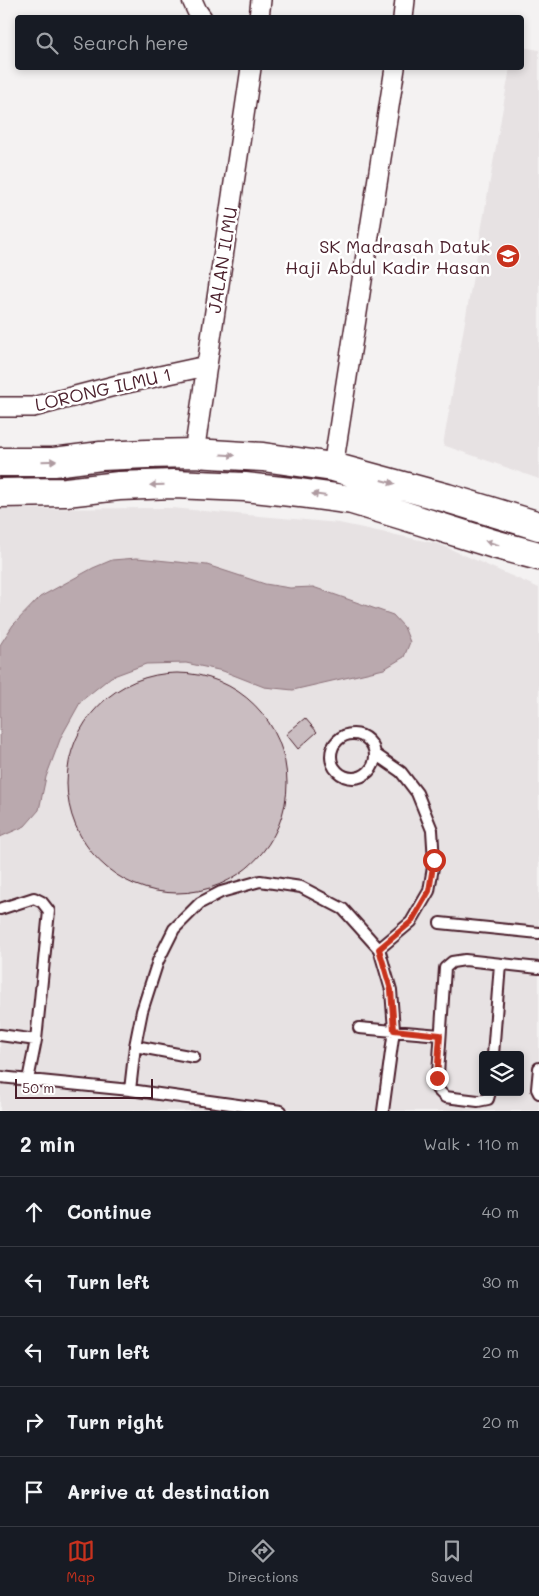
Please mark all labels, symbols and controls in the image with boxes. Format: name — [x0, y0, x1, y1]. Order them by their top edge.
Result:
search box — [15, 15, 524, 70]
icon: search — [33, 29, 61, 57]
text: Search here — [73, 30, 189, 55]
street label: JALAN ILMU — [202, 205, 242, 315]
place label: SK Madrasah Datuk Haji Abdul Kadir Hasan — [285, 234, 490, 279]
school or university icon: SK Madrasah Datuk Haji Abdul Kadir Hasan — [495, 243, 521, 269]
street label: LORONG ILMU 1 — [32, 362, 174, 416]
one-way arrow — [221, 452, 237, 460]
one-way arrow — [41, 457, 57, 465]
one-way arrow — [380, 478, 396, 486]
one-way arrow — [149, 481, 165, 489]
one-way arrow — [310, 491, 326, 499]
one-way arrow — [484, 539, 499, 547]
route start — [423, 849, 446, 872]
map controls — [479, 1051, 524, 1096]
button: layers — [479, 1051, 524, 1096]
route end — [426, 1067, 449, 1090]
scale bar — [15, 1076, 152, 1099]
text: 50 m — [22, 1078, 54, 1097]
text: 2 min — [20, 1130, 75, 1157]
text: Walk · 110 m — [423, 1133, 519, 1154]
icon: ahead — [20, 1198, 48, 1226]
text: Continue — [67, 1199, 152, 1224]
text: 40 m — [482, 1201, 519, 1222]
icon: left — [20, 1268, 48, 1296]
text: Turn left — [67, 1269, 150, 1294]
text: 30 m — [482, 1271, 519, 1292]
icon: left — [20, 1338, 48, 1366]
text: Turn left — [67, 1339, 150, 1364]
text: 20 m — [482, 1341, 519, 1362]
icon: right — [20, 1408, 48, 1436]
text: Turn right — [67, 1409, 164, 1434]
text: 20 m — [482, 1411, 519, 1432]
icon: arrive — [20, 1478, 48, 1506]
text: Arrive at destination — [67, 1479, 270, 1504]
tab: Map — [66, 1537, 95, 1586]
tab: Directions — [227, 1537, 299, 1586]
tab: Saved — [431, 1537, 473, 1586]

